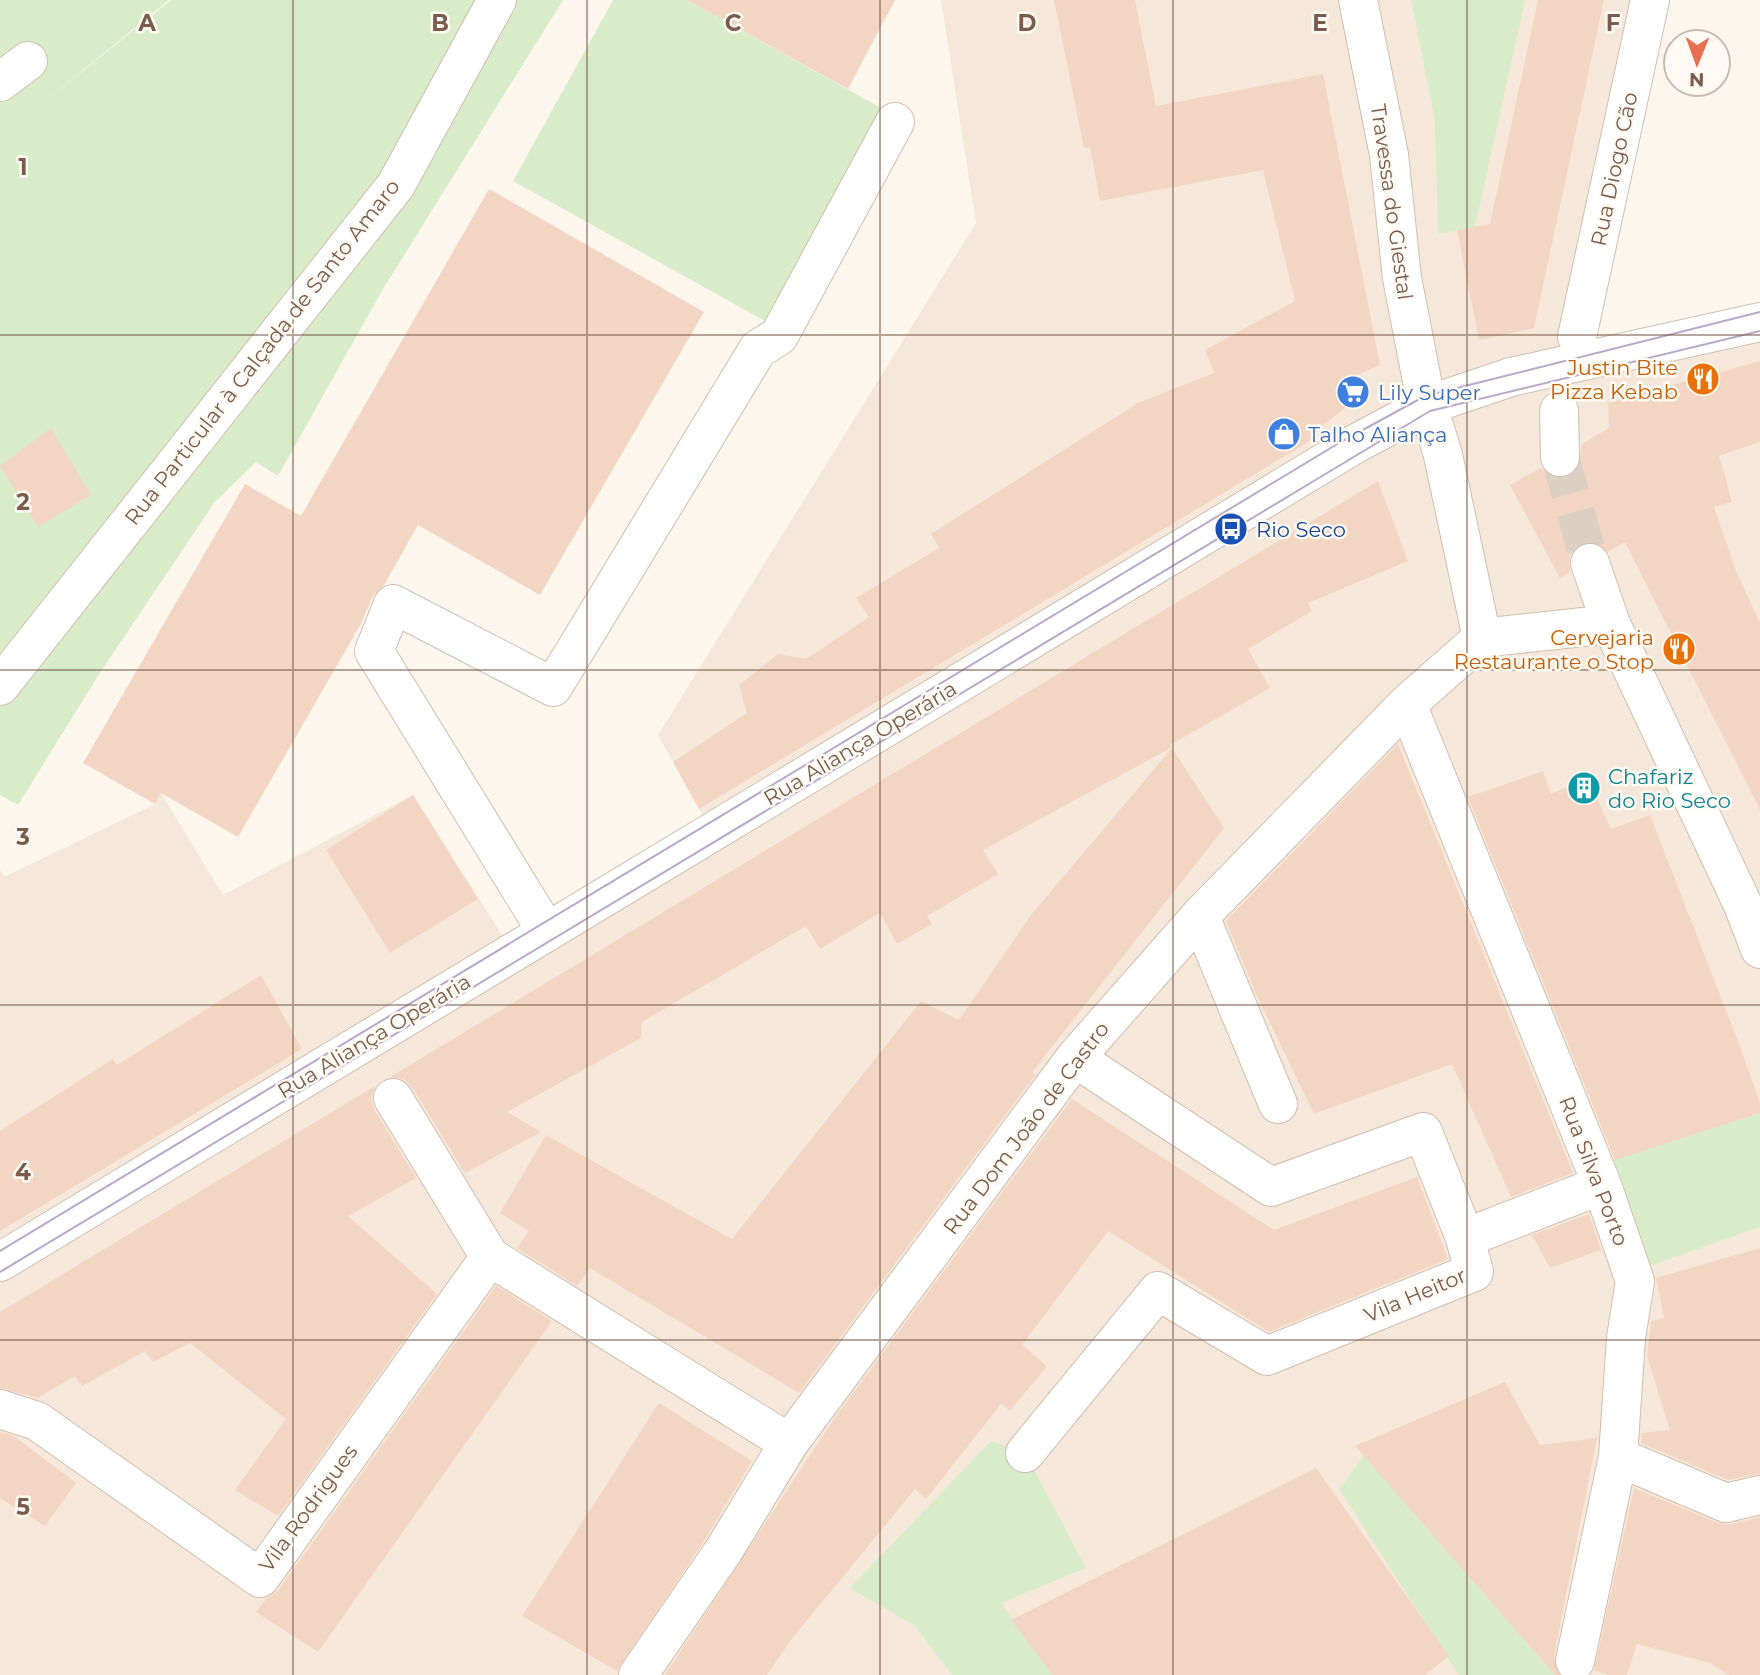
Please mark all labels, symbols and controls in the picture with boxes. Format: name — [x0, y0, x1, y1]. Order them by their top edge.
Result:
text: A — [137, 9, 156, 37]
text: B — [431, 9, 449, 37]
text: C — [725, 9, 742, 37]
text: D — [1018, 9, 1037, 37]
text: E — [1312, 9, 1328, 37]
text: F — [1606, 9, 1621, 37]
north arrow — [1662, 28, 1732, 98]
text: N — [1689, 68, 1705, 91]
street label: Rua Diogo Cão — [1585, 90, 1643, 248]
street label: Travessa do Giestal — [1366, 102, 1418, 302]
text: 1 — [18, 153, 28, 181]
street label: Rua Particular à Calçada de Santo Amaro — [119, 174, 405, 530]
place label: Justin Bite Pizza Kebab — [1550, 355, 1678, 404]
restaurant icon: Justin Bite Pizza Kebab — [1684, 360, 1722, 398]
supermarket icon: Lily Super — [1334, 373, 1372, 411]
place label: Lily Super — [1378, 380, 1481, 405]
shop icon: Talho Aliança — [1265, 415, 1303, 453]
place label: Talho Aliança — [1308, 422, 1448, 447]
text: 2 — [16, 488, 30, 516]
bus stop icon: Rio Seco — [1212, 510, 1250, 548]
place label: Rio Seco — [1256, 517, 1346, 542]
place label: Cervejaria Restaurante o Stop — [1454, 625, 1654, 674]
restaurant icon: Cervejaria Restaurante o Stop — [1660, 630, 1698, 668]
street label: Rua Aliança Operária — [759, 675, 961, 811]
place label: Chafariz do Rio Seco — [1608, 764, 1731, 813]
building icon: Chafariz do Rio Seco — [1565, 769, 1603, 807]
text: 3 — [15, 823, 30, 851]
street label: Rua Aliança Operária — [273, 968, 475, 1104]
street label: Rua Dom João de Castro — [938, 1017, 1114, 1239]
street label: Rua Silva Porto — [1554, 1093, 1634, 1249]
text: 4 — [15, 1158, 31, 1186]
street label: Vila Heitor — [1360, 1262, 1470, 1328]
street label: Vila Rodrigues — [253, 1439, 363, 1577]
text: 5 — [16, 1493, 30, 1521]

